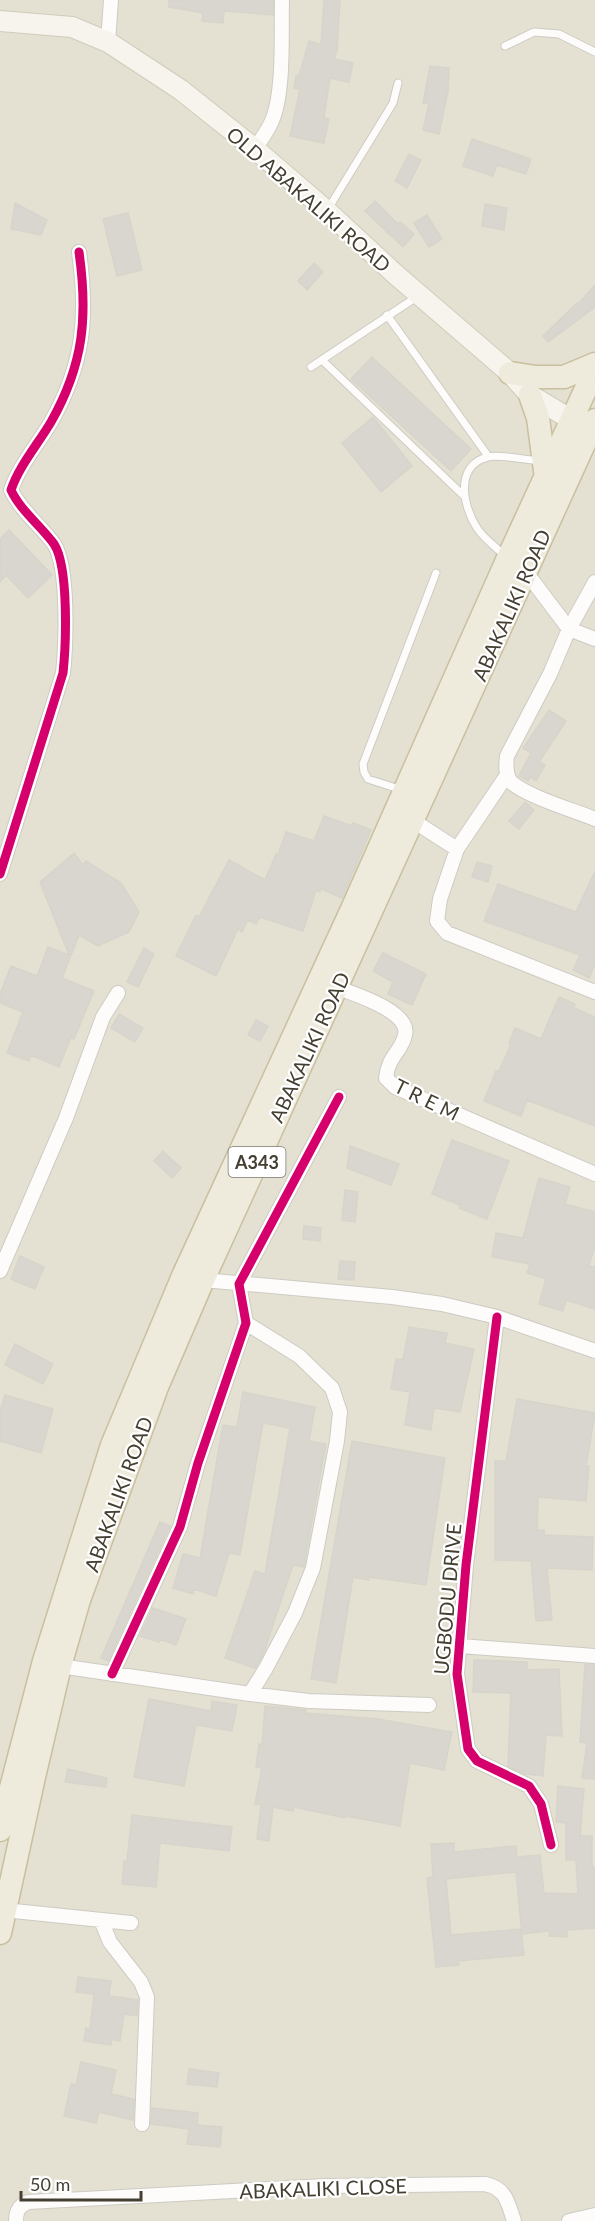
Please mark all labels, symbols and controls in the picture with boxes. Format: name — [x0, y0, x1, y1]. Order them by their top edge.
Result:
street label: OLD ABAKALIKI ROAD — [222, 121, 396, 277]
street label: ABAKALIKI ROAD — [467, 526, 555, 684]
street label: ABAKALIKI ROAD — [264, 968, 354, 1126]
street label: T R E M — [391, 1073, 463, 1125]
road number: A343 — [228, 1147, 286, 1177]
street label: ABAKALIKI ROAD — [79, 1413, 157, 1575]
street label: UGBODU DRIVE — [428, 1522, 466, 1676]
scale bar — [21, 2164, 141, 2202]
text: 50 m — [30, 2173, 70, 2195]
street label: ABAKALIKI CLOSE — [239, 2173, 407, 2203]

